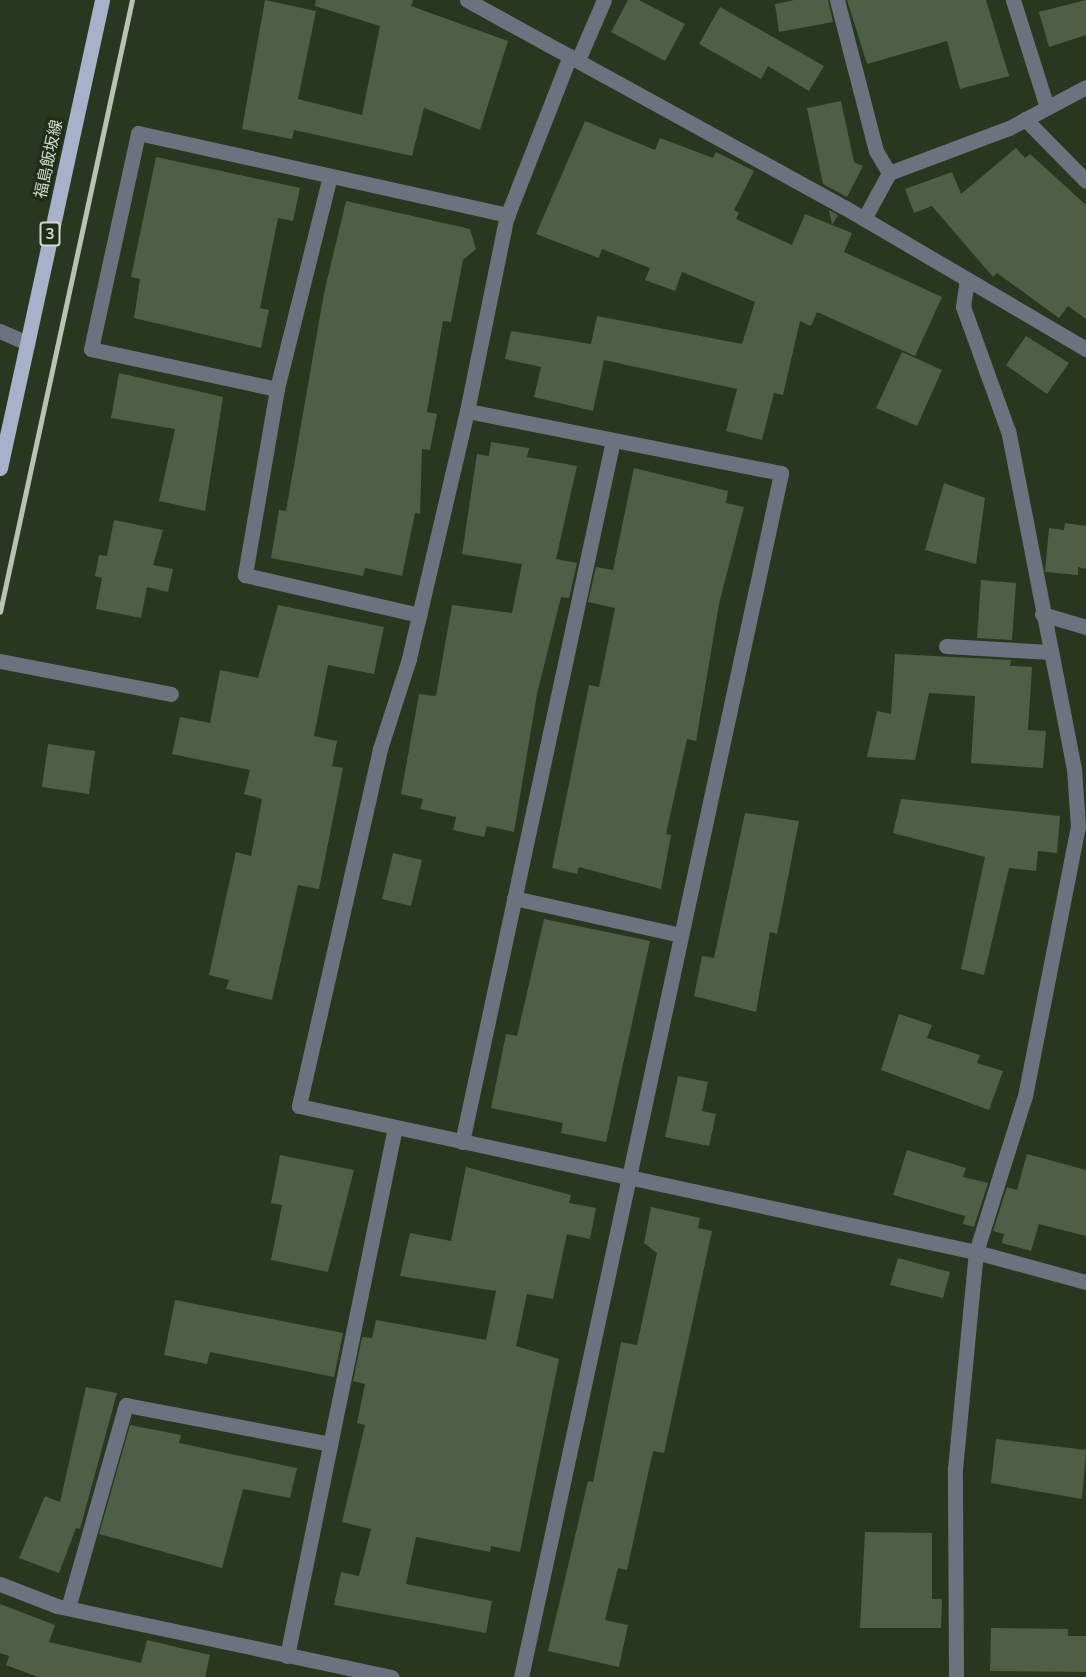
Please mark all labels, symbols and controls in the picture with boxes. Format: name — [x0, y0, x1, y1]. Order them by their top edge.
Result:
street label: 福島飯坂線 — [30, 118, 66, 200]
road number: 3 — [40, 222, 60, 246]

